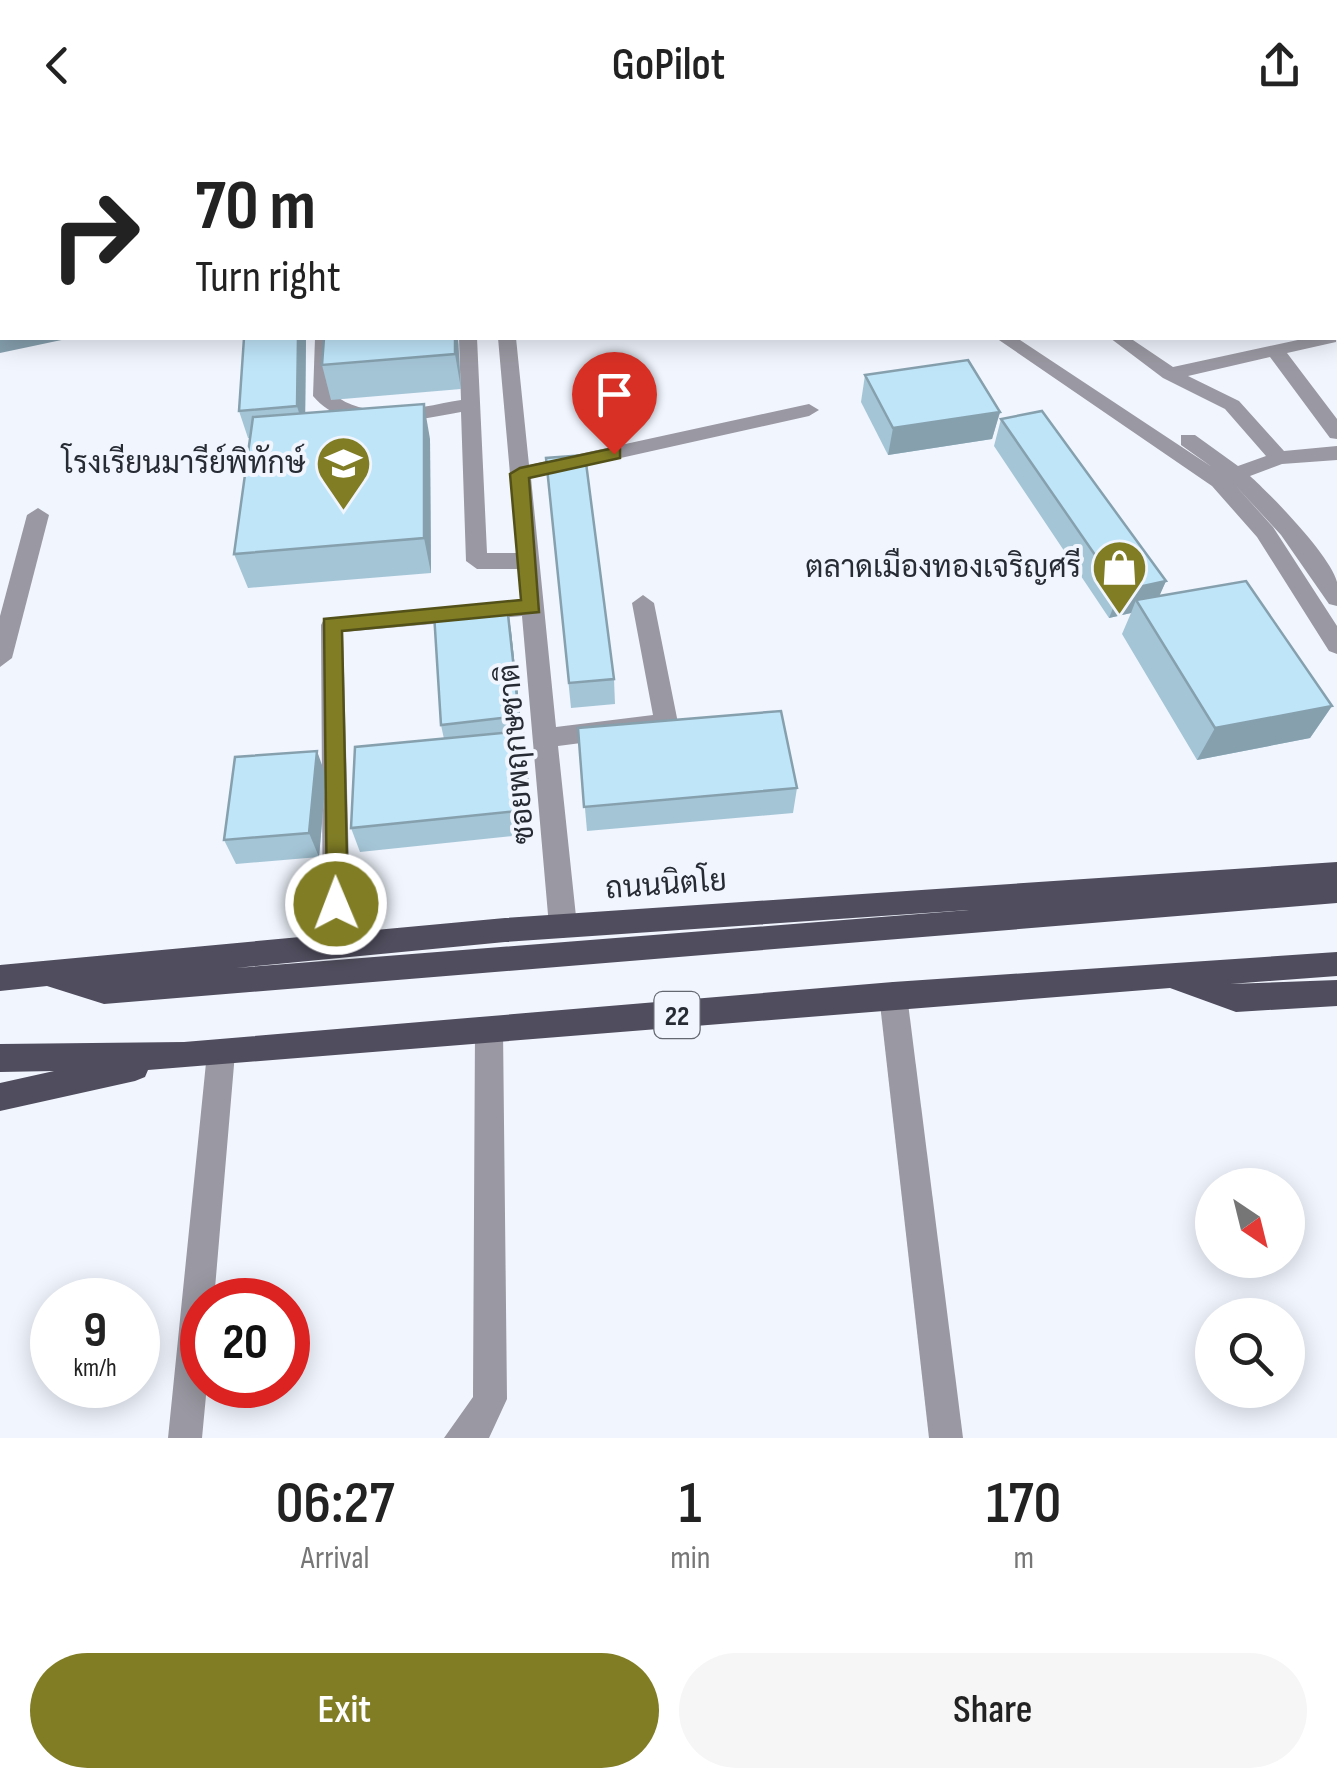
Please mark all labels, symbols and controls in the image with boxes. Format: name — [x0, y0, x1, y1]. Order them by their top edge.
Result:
icon: back — [30, 38, 85, 93]
text: GoPilot — [612, 38, 725, 93]
icon: share — [1252, 38, 1307, 93]
text: 70 m — [195, 165, 316, 249]
icon: right — [30, 170, 160, 300]
text: Turn right — [195, 250, 341, 305]
pin — [572, 352, 657, 455]
icon: arrive — [587, 367, 642, 422]
school or university icon: โรงเรียนมารีย์พิทักษ์ — [314, 433, 374, 512]
place label: โรงเรียนมารีย์พิทักษ์ — [60, 443, 306, 482]
shop icon: ตลาดเมืองทองเจริญศรี — [1090, 537, 1150, 616]
place label: ตลาดเมืองทองเจริญศรี — [805, 548, 1081, 586]
street label: ซอยพฤกษชาติ — [491, 662, 543, 846]
position arrow — [284, 852, 388, 956]
street label: ถนนนิตโย — [604, 860, 728, 907]
road number: 22 — [654, 992, 700, 1038]
north arrow — [1195, 1168, 1305, 1278]
map controls — [1195, 1168, 1305, 1408]
speed limit sign: 20 — [180, 1278, 310, 1408]
button: search — [1195, 1298, 1305, 1408]
text: 9 — [83, 1301, 107, 1361]
text: km/h — [73, 1353, 117, 1384]
text: 06:27 — [276, 1468, 394, 1540]
text: 1 — [679, 1468, 702, 1540]
text: 170 — [986, 1468, 1061, 1540]
text: Arrival — [301, 1539, 370, 1578]
text: min — [670, 1539, 710, 1578]
text: m — [1013, 1539, 1034, 1578]
button: Exit — [30, 1653, 659, 1768]
button: Share — [679, 1653, 1307, 1768]

